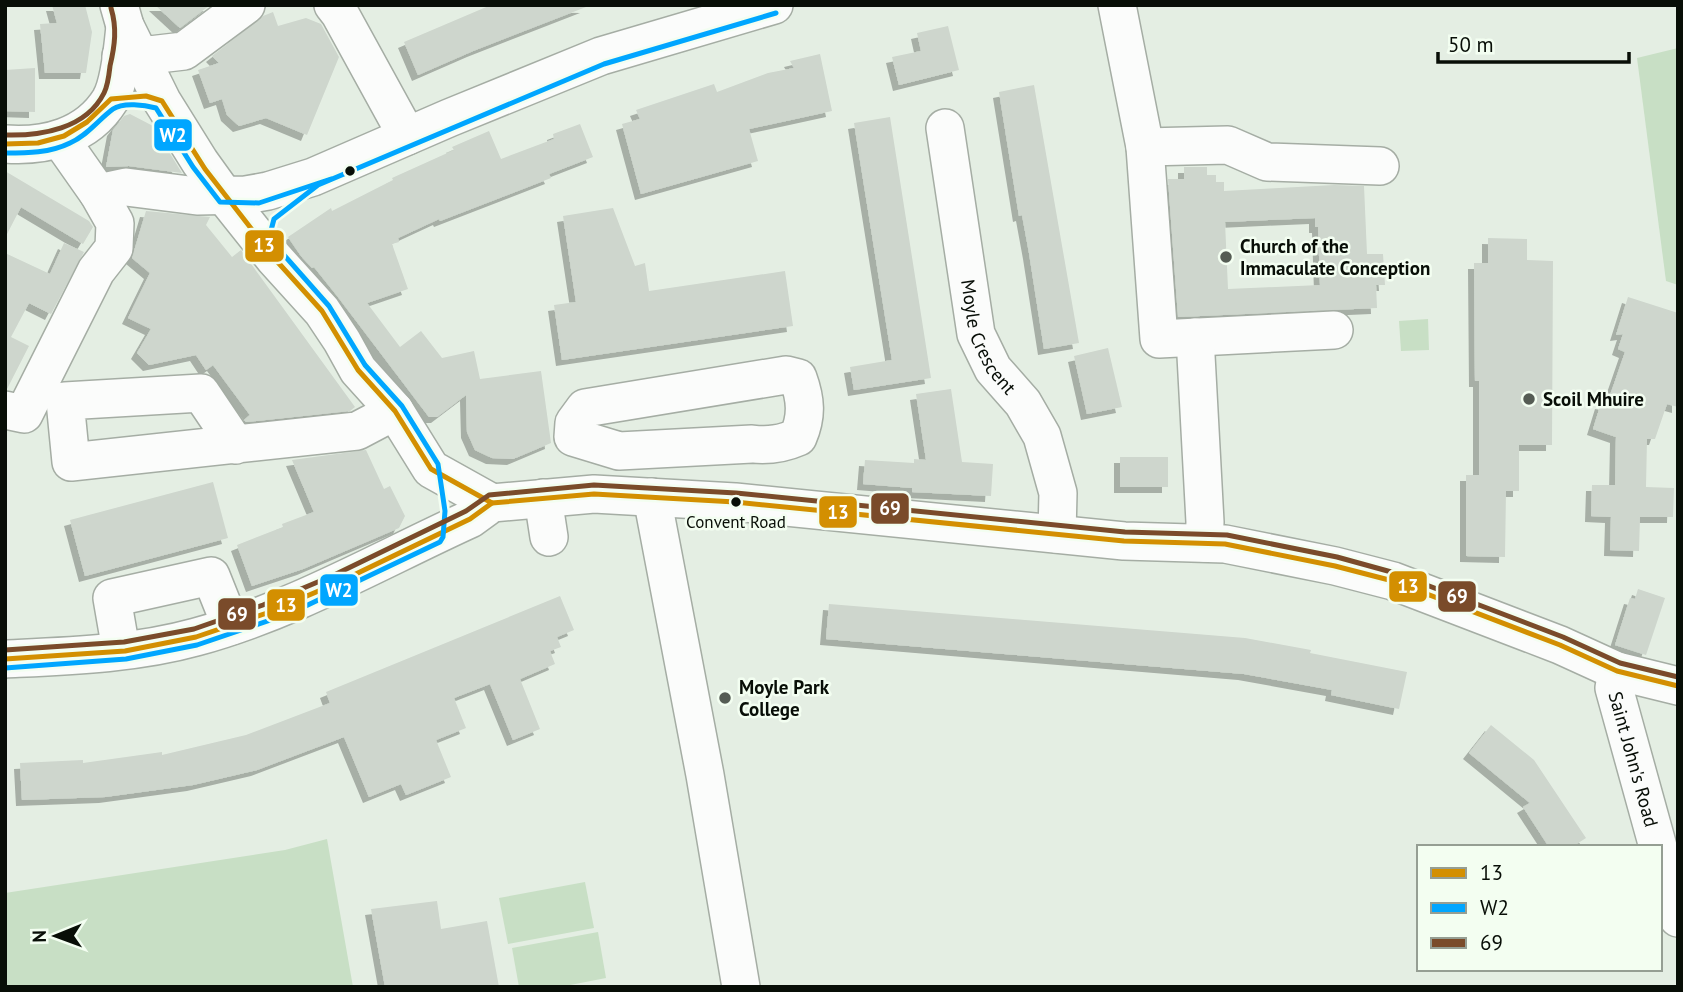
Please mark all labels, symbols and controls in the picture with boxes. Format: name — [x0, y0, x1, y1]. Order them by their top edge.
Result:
scale bar — [1438, 21, 1629, 65]
text: 50 m — [1448, 31, 1494, 58]
line badge: W2 — [153, 118, 193, 152]
text: W2 — [159, 123, 187, 147]
unlabelled marker — [343, 164, 357, 178]
line badge: 13 — [244, 229, 285, 263]
text: 13 — [253, 233, 275, 257]
place label: Church of the Immaculate Conception — [1240, 234, 1430, 280]
marker: Church of the Immaculate Conception — [1218, 249, 1234, 265]
street label: Moyle Crescent — [956, 278, 1022, 399]
place label: Scoil Mhuire — [1543, 387, 1644, 411]
marker: Scoil Mhuire — [1521, 391, 1537, 407]
line badge: 69 — [870, 492, 910, 525]
marker: Convent Road — [729, 495, 743, 509]
line badge: 13 — [818, 495, 858, 529]
text: 69 — [879, 496, 901, 520]
text: 13 — [827, 500, 849, 524]
place label: Convent Road — [686, 511, 786, 533]
line badge: 13 — [1388, 570, 1428, 603]
line badge: W2 — [319, 573, 359, 607]
text: 13 — [1397, 574, 1419, 598]
text: W2 — [325, 578, 353, 602]
line badge: 69 — [1437, 580, 1477, 613]
text: 69 — [1446, 584, 1468, 608]
line badge: 13 — [266, 588, 306, 622]
text: 13 — [275, 593, 297, 617]
line badge: 69 — [217, 597, 257, 631]
text: 69 — [226, 602, 248, 626]
place label: Moyle Park College — [739, 675, 830, 721]
street label: Saint John's Road — [1604, 689, 1664, 829]
marker: Moyle Park College — [717, 690, 733, 706]
legend — [1417, 845, 1662, 971]
text: 13 — [1480, 859, 1503, 886]
text: W2 — [1480, 894, 1509, 921]
north arrow — [21, 901, 91, 971]
text: 69 — [1480, 929, 1503, 956]
text: N — [27, 930, 51, 943]

